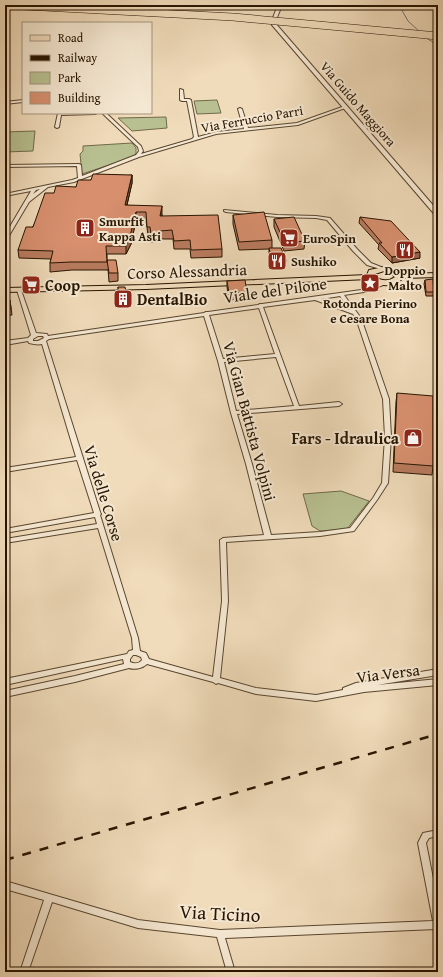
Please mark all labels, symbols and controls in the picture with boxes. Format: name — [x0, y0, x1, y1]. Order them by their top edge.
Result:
legend — [22, 22, 152, 114]
text: Road — [58, 29, 84, 46]
text: Railway — [58, 49, 97, 66]
street label: Via Guido Maggiora — [316, 57, 401, 151]
text: Park — [58, 69, 82, 86]
text: Building — [58, 89, 101, 106]
street label: Via Ferruccio Parri — [200, 101, 305, 137]
place label: Smurfit Kappa Asti — [99, 212, 161, 246]
building icon: Smurfit Kappa Asti — [74, 217, 96, 239]
supermarket icon: EuroSpin — [278, 227, 300, 249]
place label: EuroSpin — [303, 229, 356, 248]
restaurant icon: Doppio Malto — [394, 239, 416, 261]
restaurant icon: Sushiko — [266, 250, 288, 272]
place label: Sushiko — [291, 252, 337, 271]
street label: Corso Alessandria — [127, 257, 248, 285]
place label: Doppio Malto — [384, 261, 426, 295]
street label: Viale del Pilone — [222, 271, 328, 309]
place icon: Rotonda Pierino e Cesare Bona — [359, 272, 381, 294]
place label: Coop — [45, 273, 80, 297]
supermarket icon: Coop — [20, 274, 42, 296]
place label: DentalBio — [137, 287, 208, 311]
building icon: DentalBio — [112, 288, 134, 310]
place label: Rotonda Pierino e Cesare Bona — [323, 294, 417, 328]
street label: Via Gian Battista Volpini — [217, 339, 283, 504]
place label: Fars - Idraulica — [291, 426, 400, 450]
shop icon: Fars - Idraulica — [402, 427, 424, 449]
street label: Via delle Corse — [78, 442, 130, 544]
street label: Via Versa — [355, 657, 421, 689]
street label: Via Ticino — [179, 897, 261, 929]

